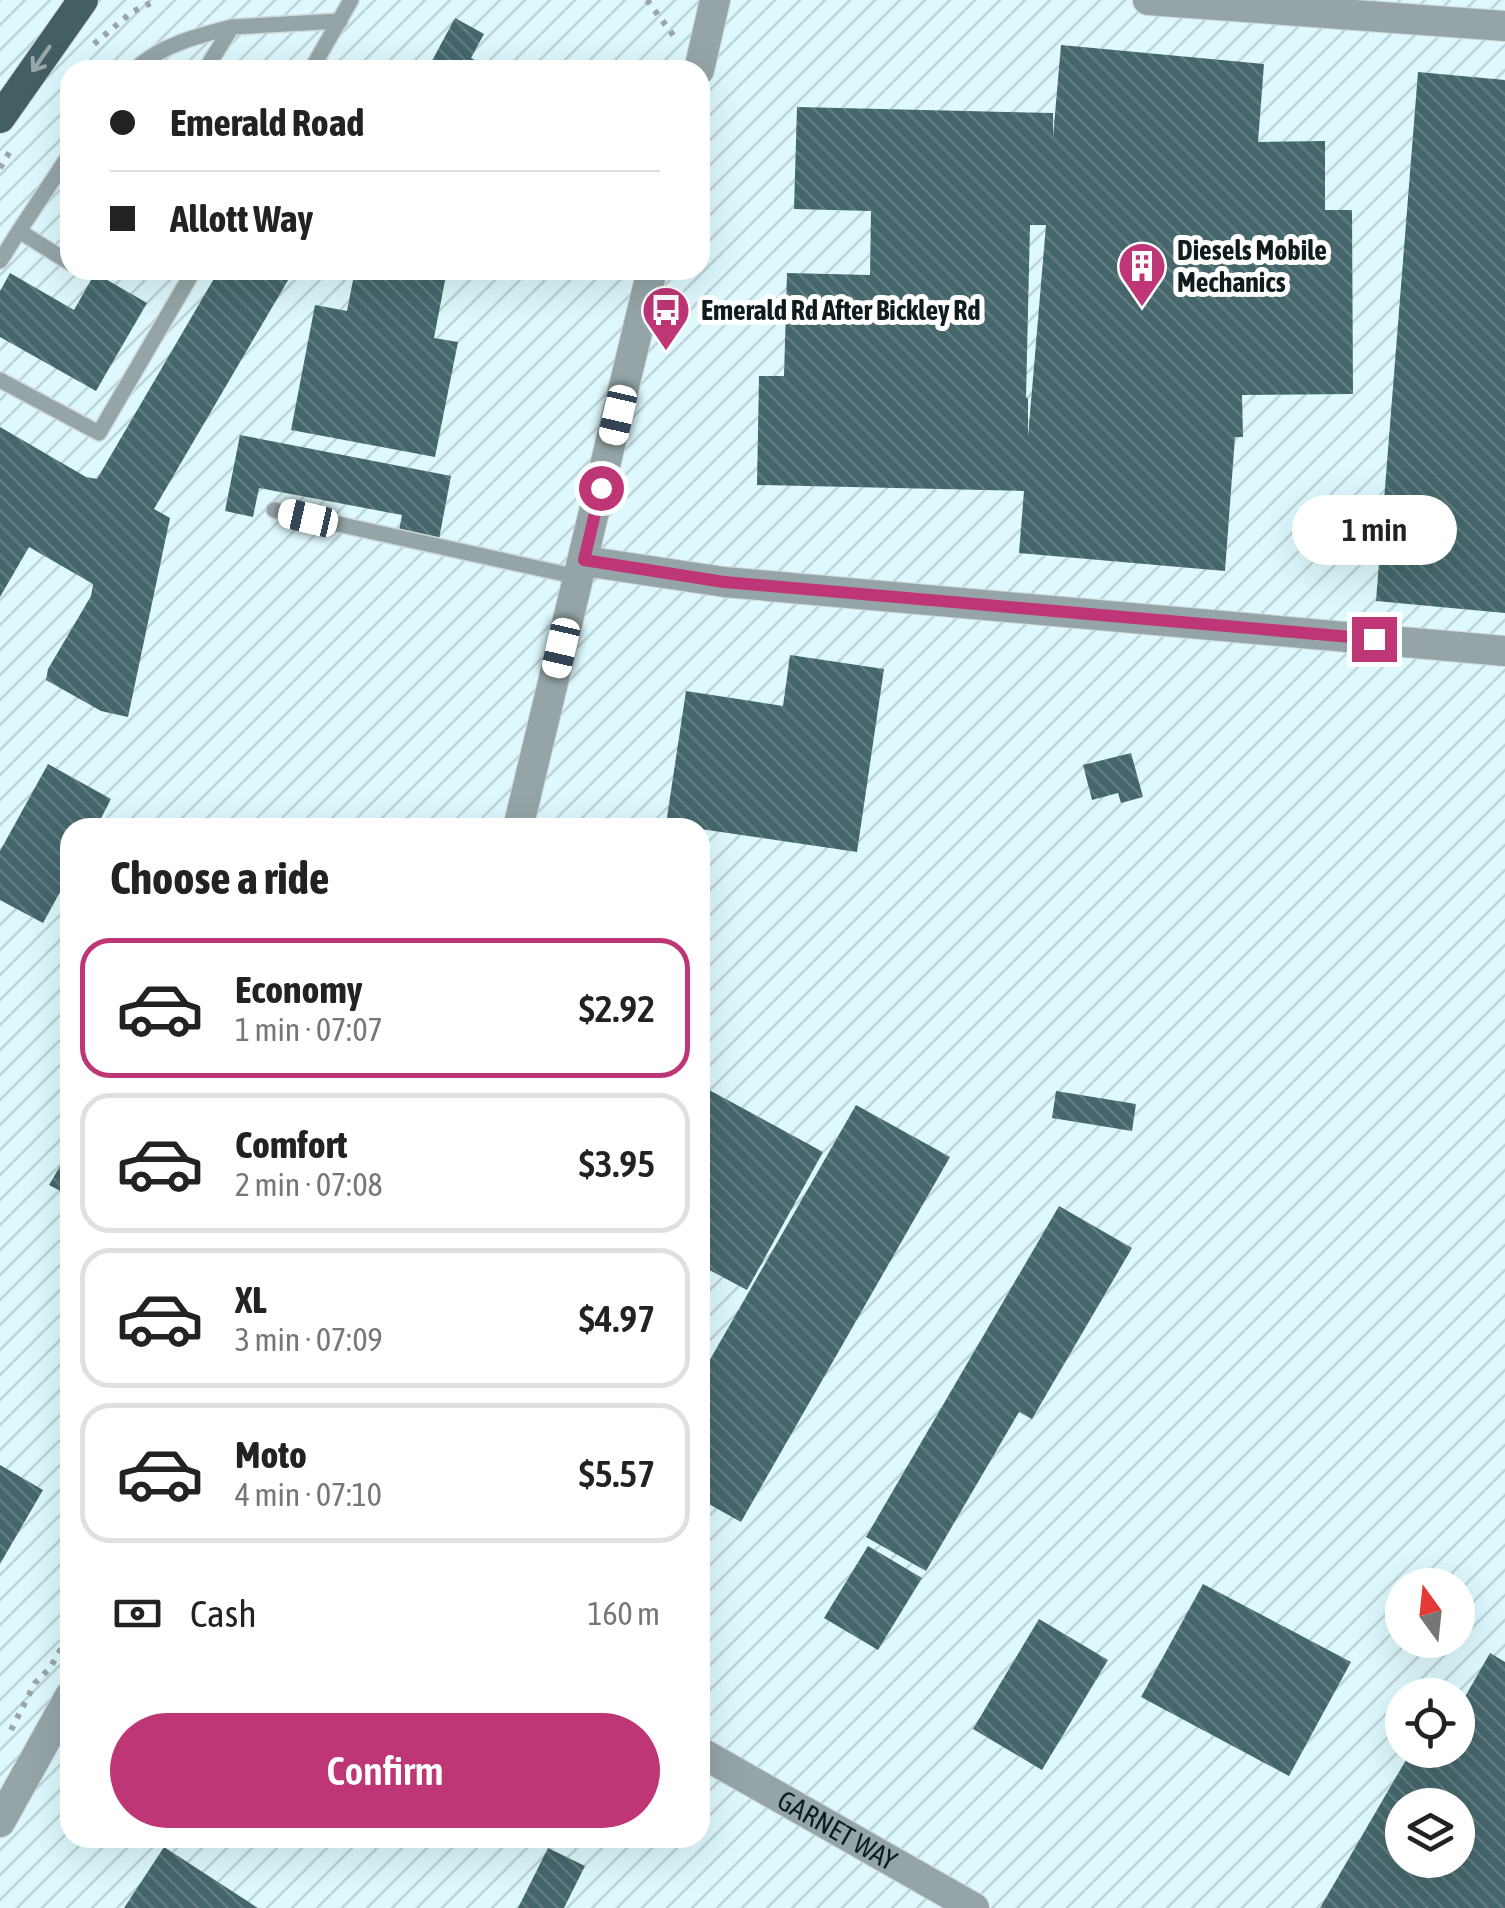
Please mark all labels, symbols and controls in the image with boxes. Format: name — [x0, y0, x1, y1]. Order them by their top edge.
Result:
one-way arrow — [31, 45, 52, 72]
text: Emerald Road — [170, 101, 364, 144]
text: Allott Way — [170, 197, 313, 240]
place label: Diesels Mobile Mechanics — [1177, 234, 1327, 298]
building icon: Diesels Mobile Mechanics — [1116, 240, 1168, 308]
bus stop icon: Emerald Rd After Bickley Rd — [640, 284, 692, 352]
place label: Emerald Rd After Bickley Rd — [701, 294, 981, 326]
car — [597, 382, 639, 448]
route start — [579, 466, 624, 511]
callout: 1 min — [1292, 494, 1456, 564]
car — [275, 497, 341, 539]
text: 1 min — [1342, 511, 1407, 548]
car — [540, 615, 582, 681]
route end — [1352, 617, 1397, 662]
text: Choose a ride — [110, 852, 329, 904]
icon: car — [115, 963, 205, 1053]
text: Economy — [235, 968, 362, 1011]
text: $2.92 — [579, 987, 655, 1030]
text: 1 min · 07:07 — [235, 1011, 382, 1048]
icon: car — [115, 1118, 205, 1208]
text: Comfort — [235, 1123, 347, 1166]
text: $3.95 — [579, 1142, 655, 1185]
text: 2 min · 07:08 — [235, 1166, 382, 1203]
icon: car — [115, 1273, 205, 1363]
text: XL — [235, 1278, 267, 1321]
text: $4.97 — [579, 1297, 655, 1340]
text: 3 min · 07:09 — [235, 1321, 382, 1358]
icon: car — [115, 1428, 205, 1518]
text: Moto — [235, 1433, 307, 1476]
text: $5.57 — [579, 1452, 655, 1495]
text: 4 min · 07:10 — [235, 1476, 382, 1513]
north arrow — [1385, 1568, 1475, 1658]
map controls — [1385, 1568, 1475, 1878]
icon: cash — [110, 1586, 165, 1641]
text: Cash — [190, 1592, 257, 1635]
text: 160 m — [587, 1595, 660, 1632]
button: locate — [1385, 1678, 1475, 1768]
button: Confirm — [110, 1713, 660, 1828]
street label: GARNET WAY — [772, 1784, 903, 1877]
button: layers — [1385, 1788, 1475, 1878]

